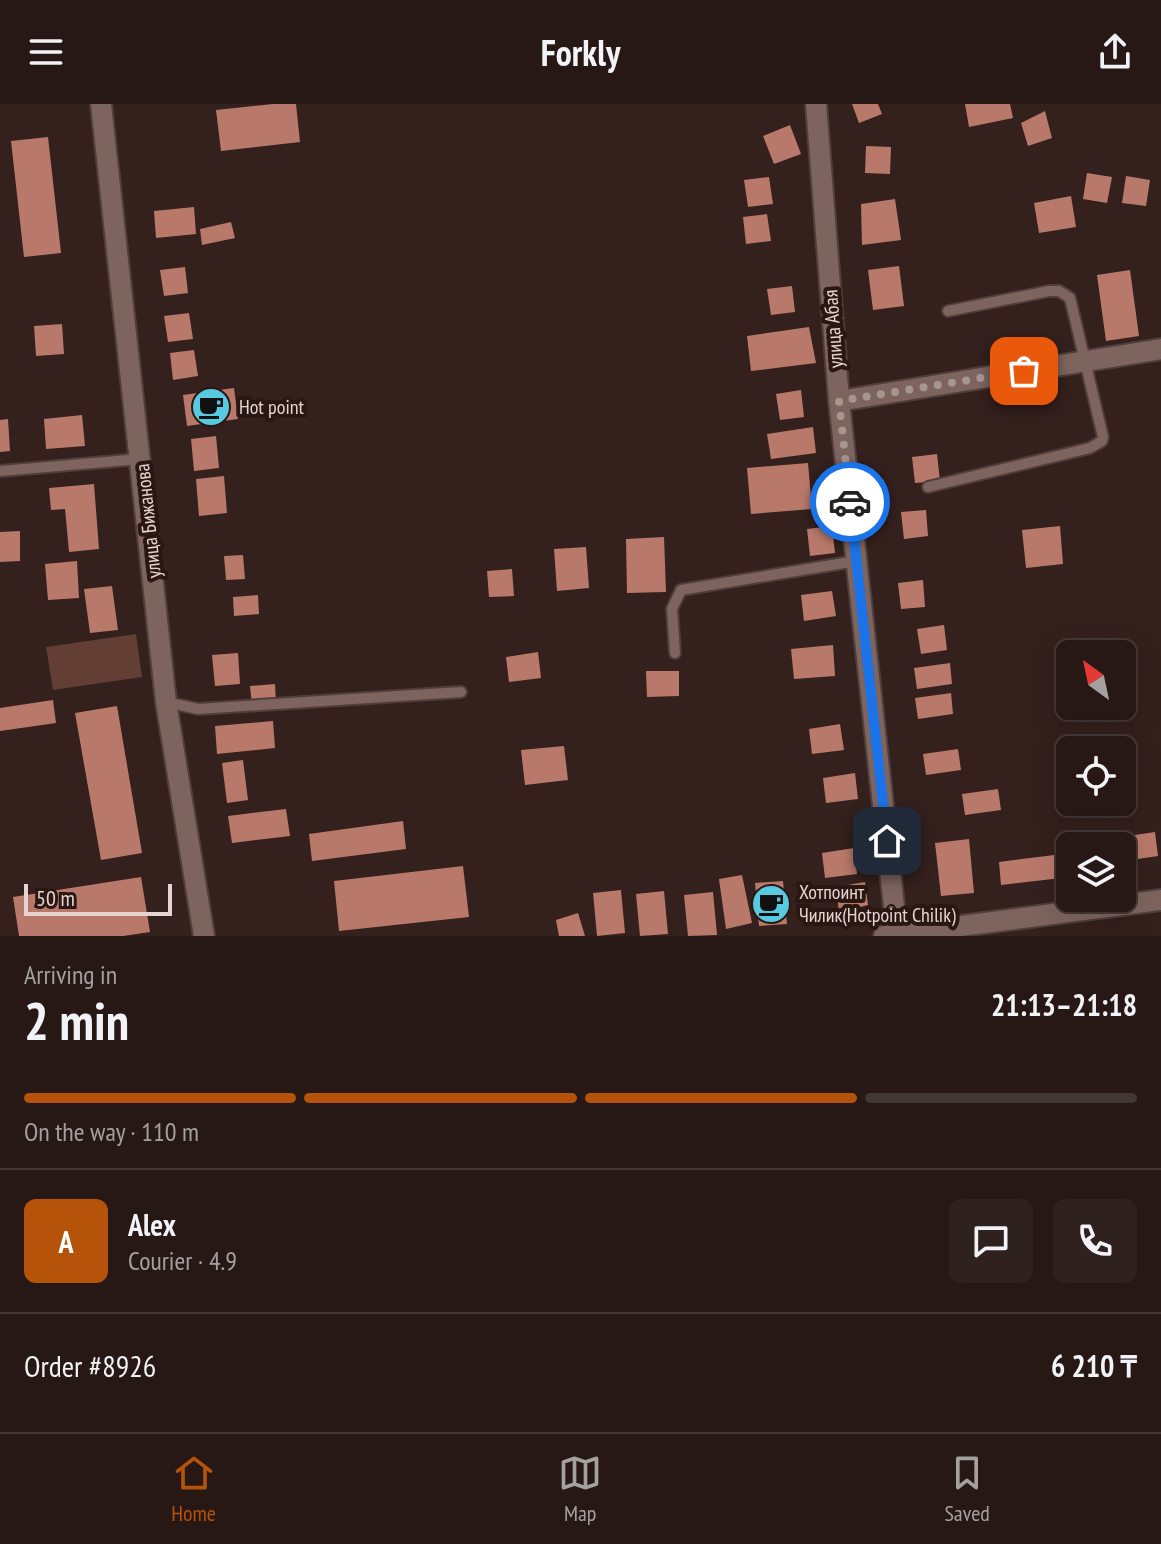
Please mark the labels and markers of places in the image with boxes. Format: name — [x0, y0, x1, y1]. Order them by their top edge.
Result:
pin — [990, 337, 1058, 405]
cafe icon: Hot point — [190, 386, 232, 428]
place label: Hot point — [239, 394, 305, 420]
pin — [853, 807, 921, 875]
place label: Хотпоинт Чилик(Hotpoint Chilik) — [799, 879, 956, 928]
cafe icon: Хотпоинт Чилик(Hotpoint Chilik) — [750, 883, 792, 925]

